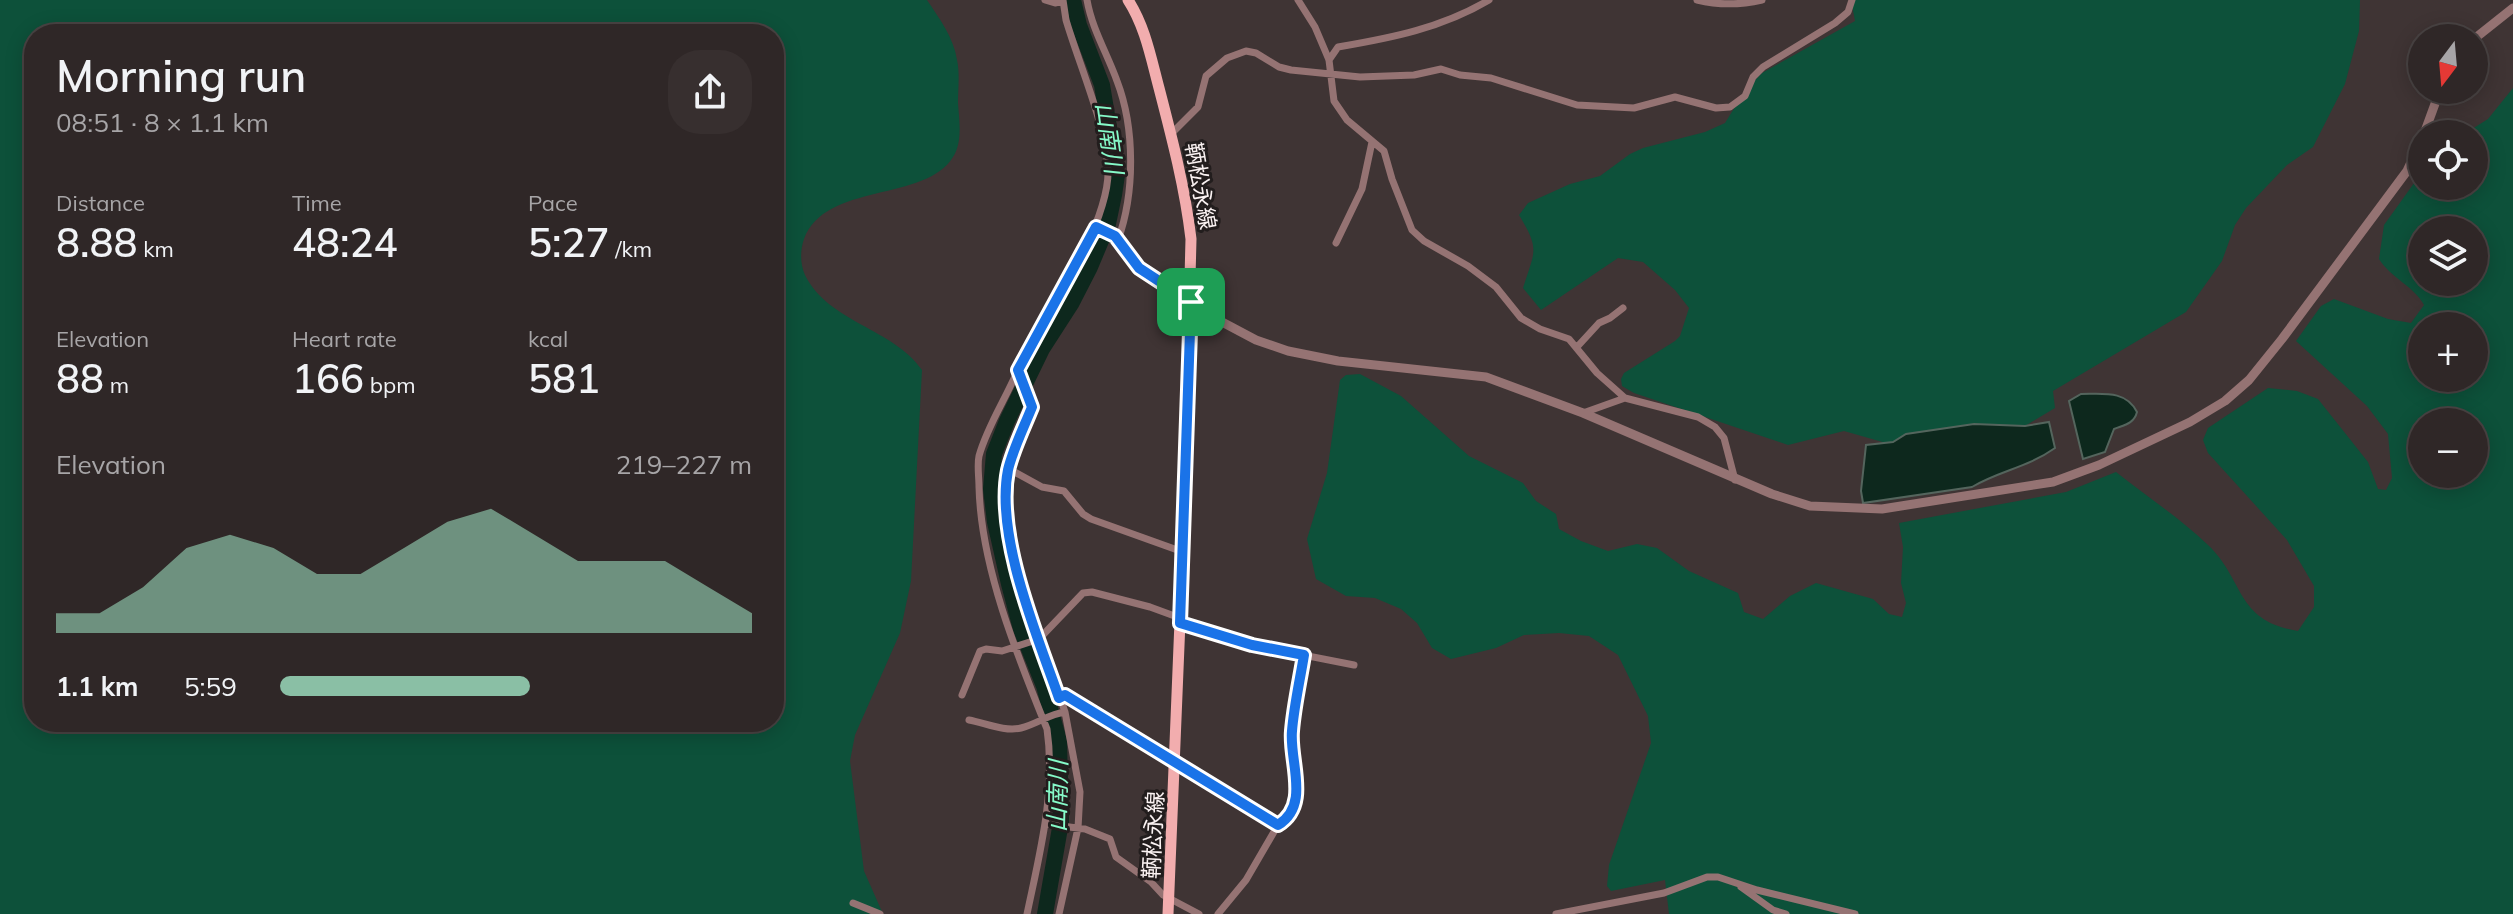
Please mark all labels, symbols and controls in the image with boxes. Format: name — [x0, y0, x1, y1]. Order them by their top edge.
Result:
north arrow — [2408, 24, 2488, 104]
map controls — [2408, 24, 2488, 488]
text: Morning run — [56, 48, 306, 103]
button: share — [668, 50, 752, 134]
water label: 山南川 — [1090, 100, 1130, 179]
text: 08:51 · 8 × 1.1 km — [56, 106, 269, 139]
button: locate — [2408, 120, 2488, 200]
street label: 鞆松永線 — [1180, 140, 1222, 232]
text: Distance — [56, 189, 145, 217]
text: Time — [292, 189, 342, 217]
text: Pace — [528, 189, 578, 217]
button: layers — [2408, 216, 2488, 296]
text: 8.88 — [56, 217, 137, 267]
text: 48:24 — [292, 217, 397, 267]
text: 5:27 — [528, 217, 609, 267]
text: km — [137, 235, 174, 263]
text: /km — [609, 235, 652, 263]
pin — [1157, 268, 1225, 336]
icon: arrive — [1169, 280, 1213, 324]
button: + — [2408, 312, 2488, 392]
text: Elevation — [56, 325, 149, 353]
text: Heart rate — [292, 325, 397, 353]
text: kcal — [528, 325, 568, 353]
text: 88 — [56, 353, 104, 403]
text: 166 — [292, 353, 364, 403]
text: 581 — [528, 353, 600, 403]
text: m — [104, 371, 129, 399]
text: bpm — [364, 371, 415, 399]
button: − — [2408, 408, 2488, 488]
text: Elevation — [56, 448, 166, 481]
text: 219–227 m — [616, 448, 752, 481]
text: 1.1 km — [56, 670, 139, 703]
text: 5:59 — [184, 670, 237, 703]
water label: 山南川 — [1041, 757, 1073, 832]
street label: 鞆松永線 — [1137, 790, 1169, 880]

